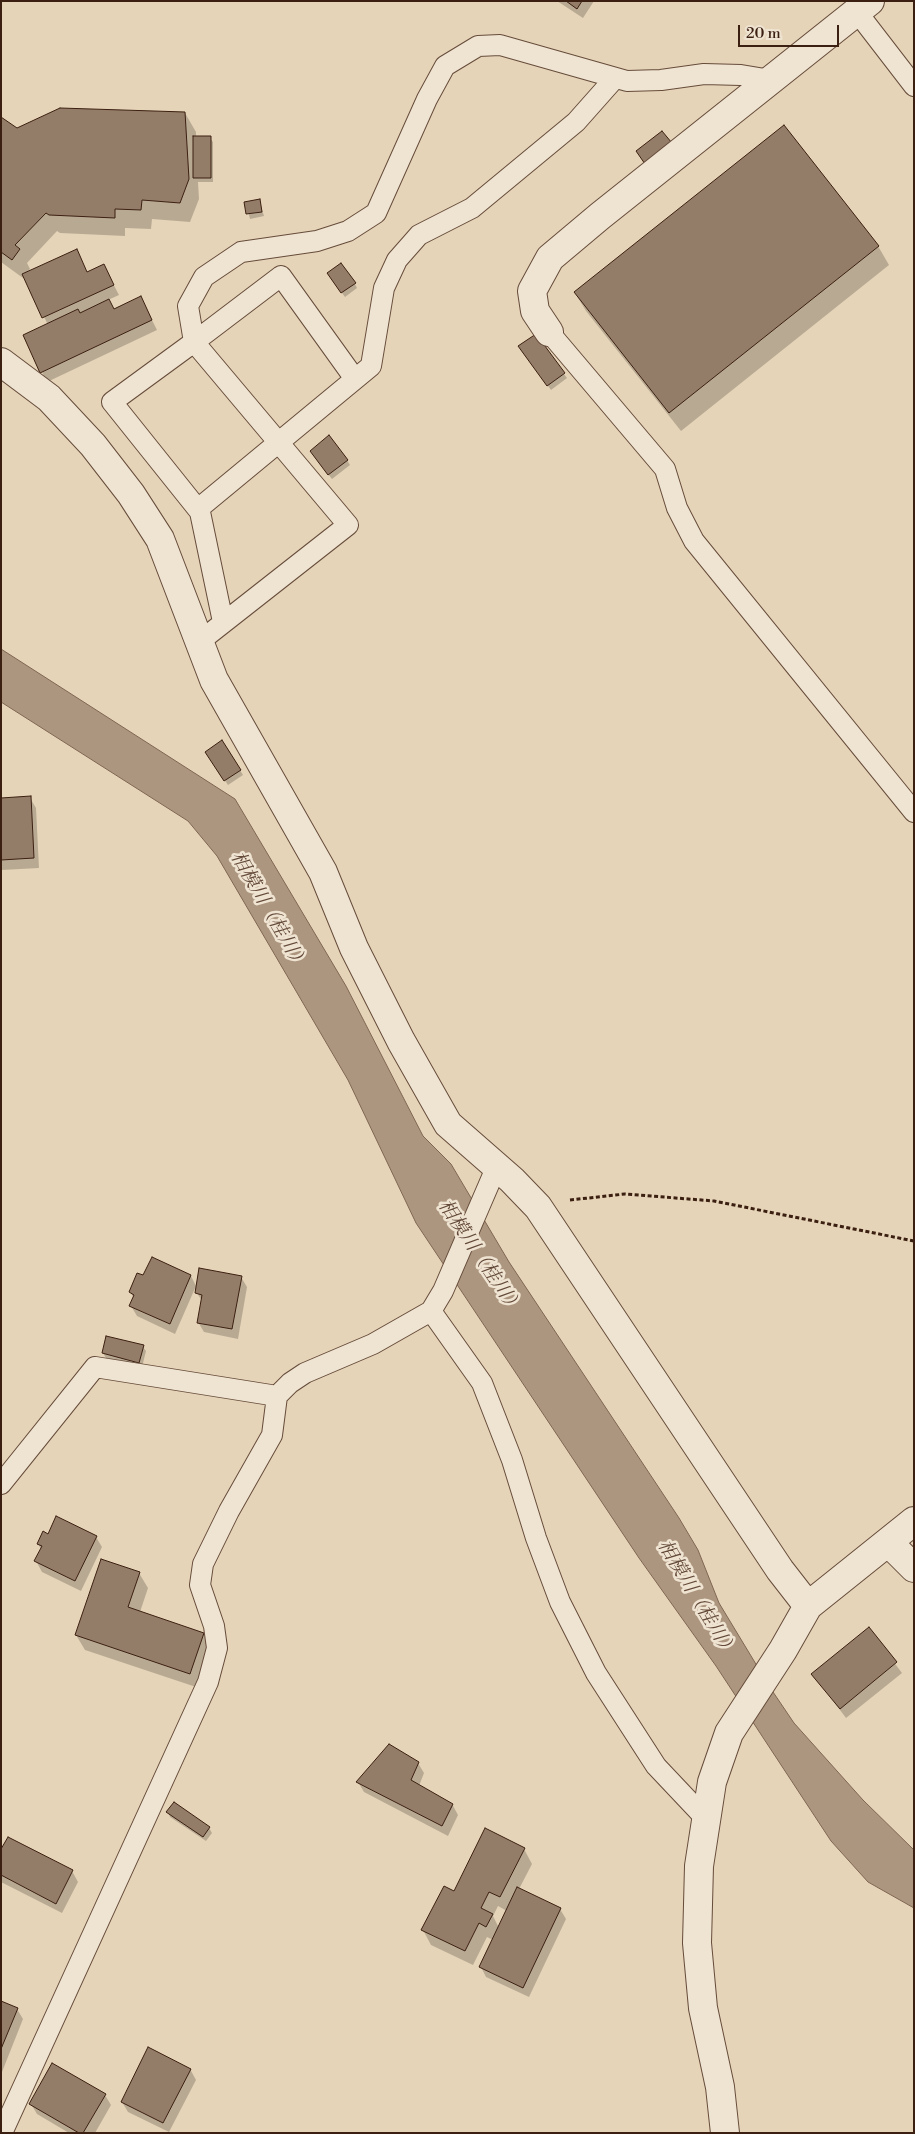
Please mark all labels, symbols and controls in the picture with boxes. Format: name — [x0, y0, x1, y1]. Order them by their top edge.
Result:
scale bar — [740, 15, 841, 47]
text: 20 m — [746, 24, 781, 43]
water label: 相模川（桂川） — [225, 848, 311, 974]
water label: 相模川（桂川） — [432, 1195, 526, 1319]
water label: 相模川（桂川） — [652, 1536, 740, 1662]

